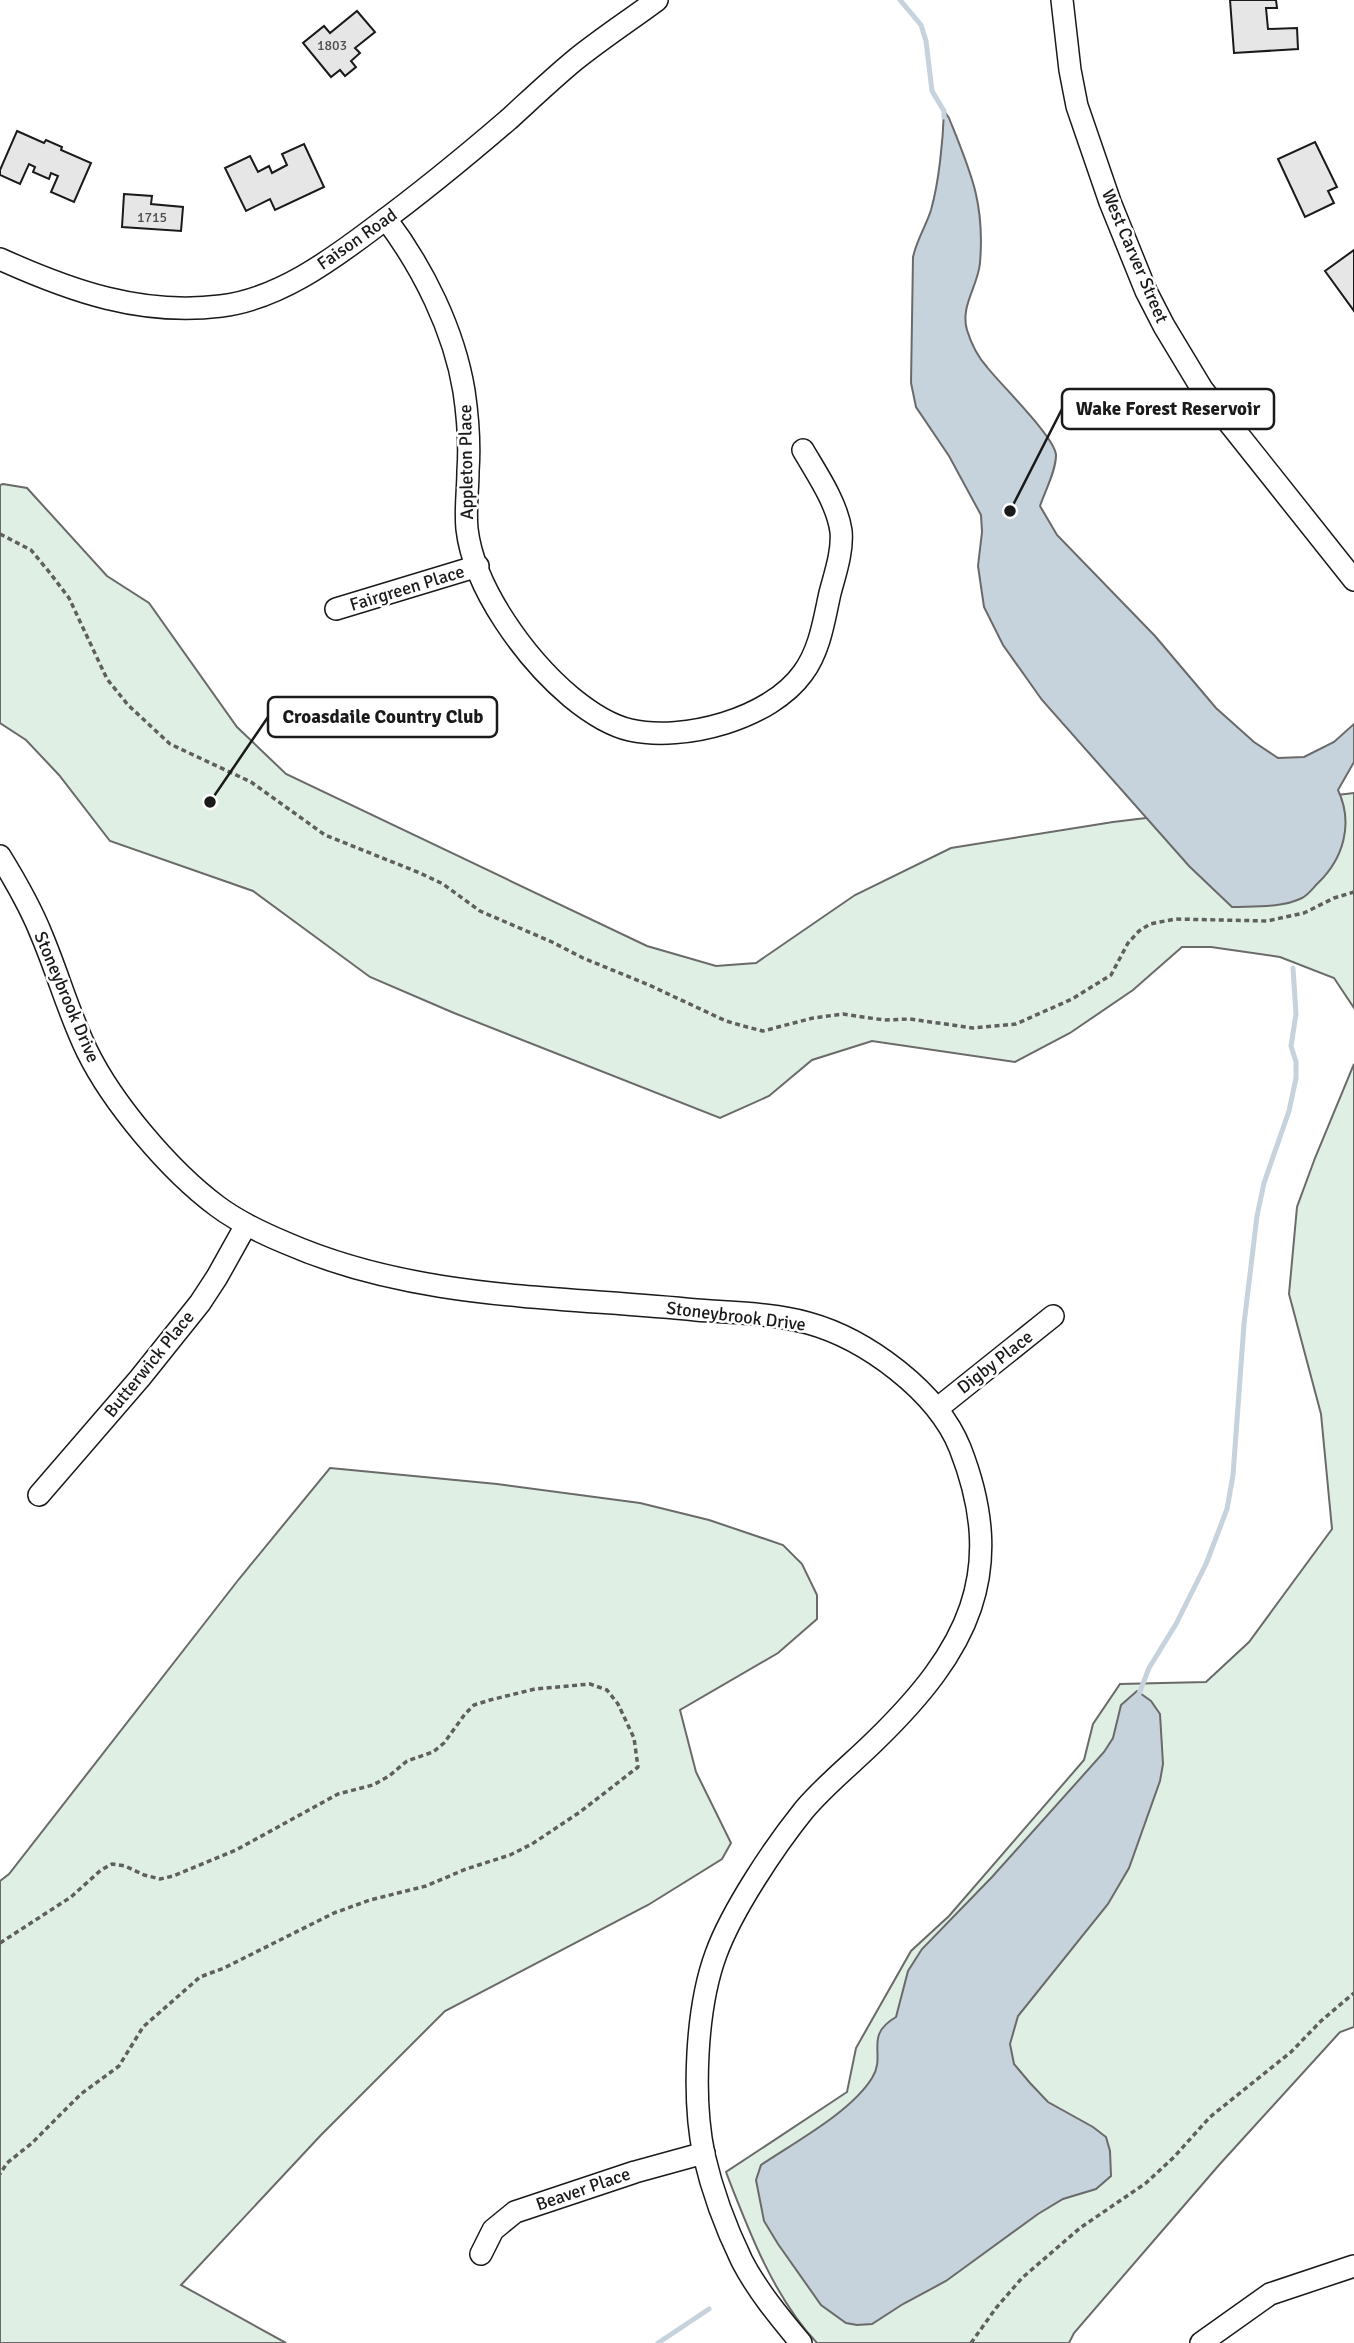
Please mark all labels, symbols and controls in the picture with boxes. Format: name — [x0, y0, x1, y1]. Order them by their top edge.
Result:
house number: 1803 — [317, 37, 347, 54]
street label: West Carver Street — [1097, 186, 1173, 326]
street label: Faison Road — [313, 203, 401, 275]
house number: 1715 — [137, 209, 167, 226]
callout: Wake Forest Reservoir — [1062, 389, 1274, 429]
text: Wake Forest Reservoir — [1076, 397, 1261, 421]
street label: Appleton Place — [454, 404, 478, 520]
street label: Fairgreen Place — [347, 560, 467, 616]
callout: Croasdaile Country Club — [268, 697, 497, 737]
text: Croasdaile Country Club — [282, 705, 484, 729]
street label: Stoneybrook Drive — [29, 928, 105, 1066]
street label: Stoneybrook Drive — [665, 1297, 807, 1335]
street label: Butterwick Place — [99, 1306, 199, 1422]
street label: Digby Place — [953, 1326, 1037, 1398]
street label: Beaver Place — [533, 2163, 633, 2215]

